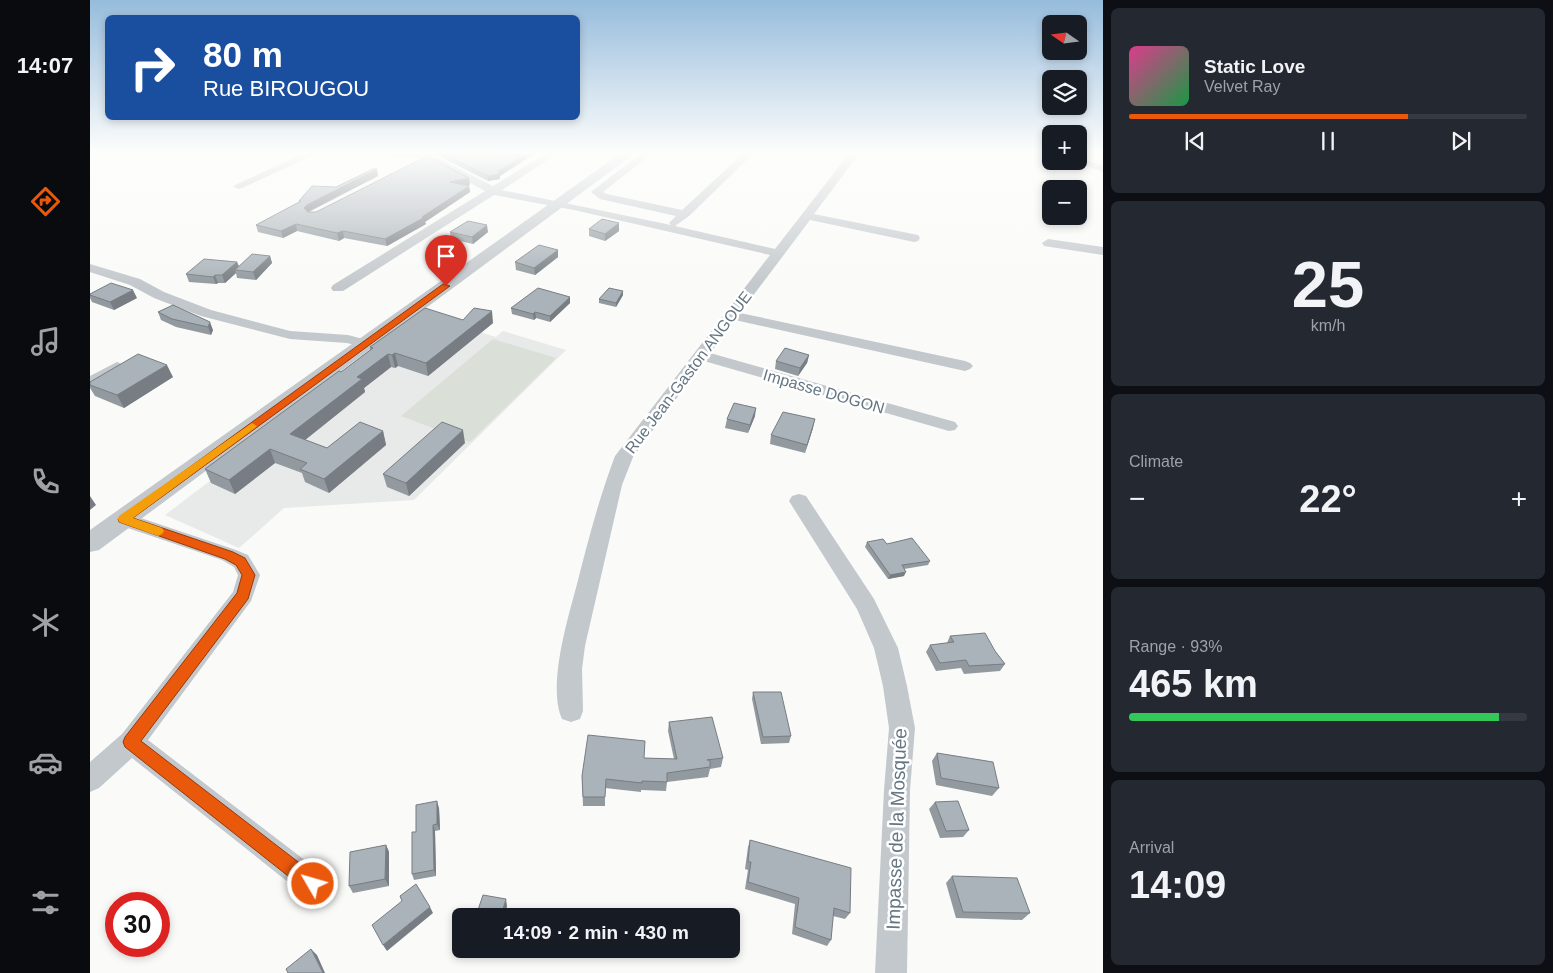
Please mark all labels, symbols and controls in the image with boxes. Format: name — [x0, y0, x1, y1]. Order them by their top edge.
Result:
north arrow — [1042, 15, 1088, 60]
map controls — [1042, 15, 1087, 225]
icon: right — [120, 35, 185, 100]
text: 80 m — [203, 35, 283, 74]
text: 14:07 — [17, 53, 73, 78]
text: Static Love — [1204, 56, 1305, 77]
button: layers — [1042, 70, 1087, 115]
text: Rue BIROUGOU — [203, 76, 369, 101]
text: Velvet Ray — [1204, 78, 1280, 95]
button: + — [1042, 125, 1087, 170]
icon: previous — [1181, 127, 1209, 155]
icon: pause — [1314, 127, 1342, 155]
icon: next — [1447, 127, 1475, 155]
button: − — [1042, 180, 1087, 225]
icon: directions — [28, 184, 63, 219]
pin — [425, 235, 467, 286]
icon: arrive — [432, 242, 460, 270]
text: 25 — [1292, 248, 1364, 321]
street label: Rue Jean-Gaston ANGOUE — [622, 288, 755, 457]
text: km/h — [1311, 317, 1345, 334]
icon: music — [28, 324, 63, 359]
street label: Impasse DOGON — [761, 366, 886, 417]
text: Climate — [1129, 453, 1183, 470]
icon: phone — [28, 464, 63, 499]
text: 22° — [1299, 478, 1357, 520]
text: − — [1129, 483, 1145, 514]
text: + — [1511, 483, 1527, 514]
icon: climate — [28, 605, 63, 640]
text: Range · 93% — [1129, 638, 1222, 655]
text: 465 km — [1129, 663, 1258, 705]
street label: Impasse de la Mosquée — [882, 728, 911, 930]
icon: car — [28, 745, 63, 780]
text: Arrival — [1129, 839, 1174, 856]
position arrow — [286, 857, 338, 909]
text: 14:09 — [1129, 864, 1226, 906]
icon: filters — [28, 885, 63, 920]
speed limit sign: 30 — [105, 892, 170, 957]
text: 14:09 · 2 min · 430 m — [503, 922, 689, 943]

